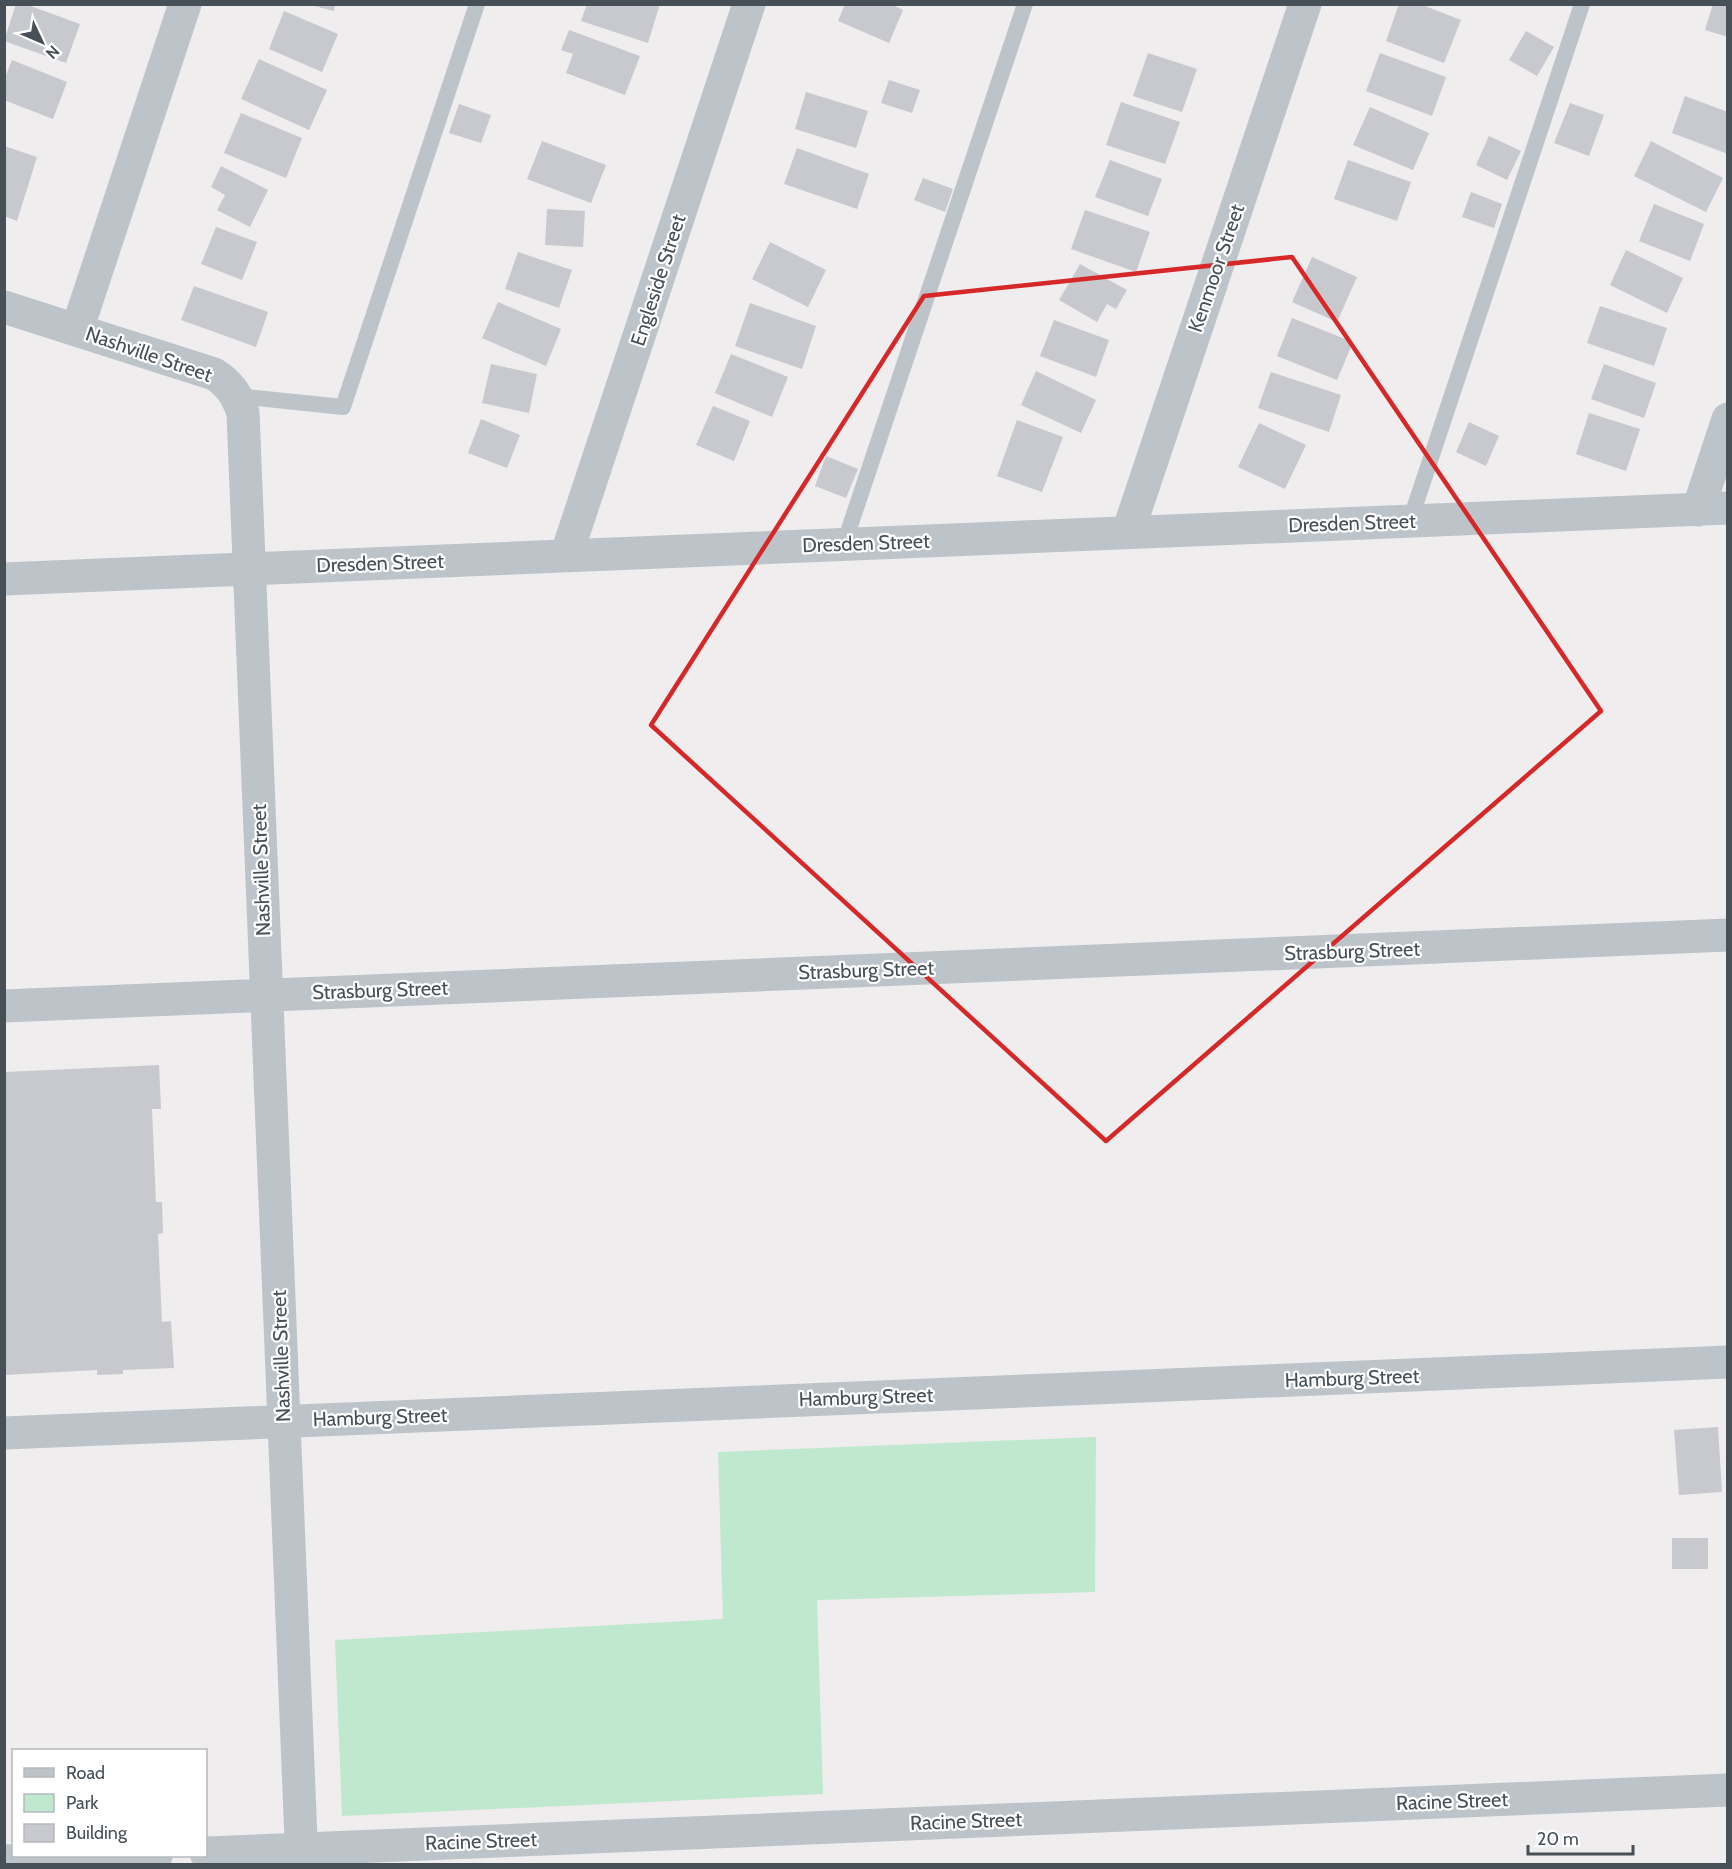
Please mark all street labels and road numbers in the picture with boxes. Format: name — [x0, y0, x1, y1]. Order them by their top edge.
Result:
street label: Kenmoor Street — [1183, 201, 1249, 335]
street label: Engleside Street — [625, 211, 691, 349]
street label: Nashville Street — [83, 321, 216, 387]
street label: Dresden Street — [1288, 509, 1416, 537]
street label: Dresden Street — [802, 529, 930, 557]
street label: Dresden Street — [316, 549, 444, 577]
street label: Nashville Street — [247, 803, 275, 936]
street label: Strasburg Street — [1284, 937, 1421, 965]
street label: Strasburg Street — [798, 956, 935, 984]
street label: Strasburg Street — [312, 976, 449, 1004]
street label: Nashville Street — [267, 1289, 295, 1422]
street label: Hamburg Street — [1284, 1364, 1420, 1392]
street label: Hamburg Street — [798, 1383, 934, 1411]
street label: Hamburg Street — [312, 1403, 448, 1431]
street label: Racine Street — [1396, 1787, 1509, 1815]
street label: Racine Street — [910, 1807, 1023, 1835]
street label: Racine Street — [425, 1827, 538, 1855]

